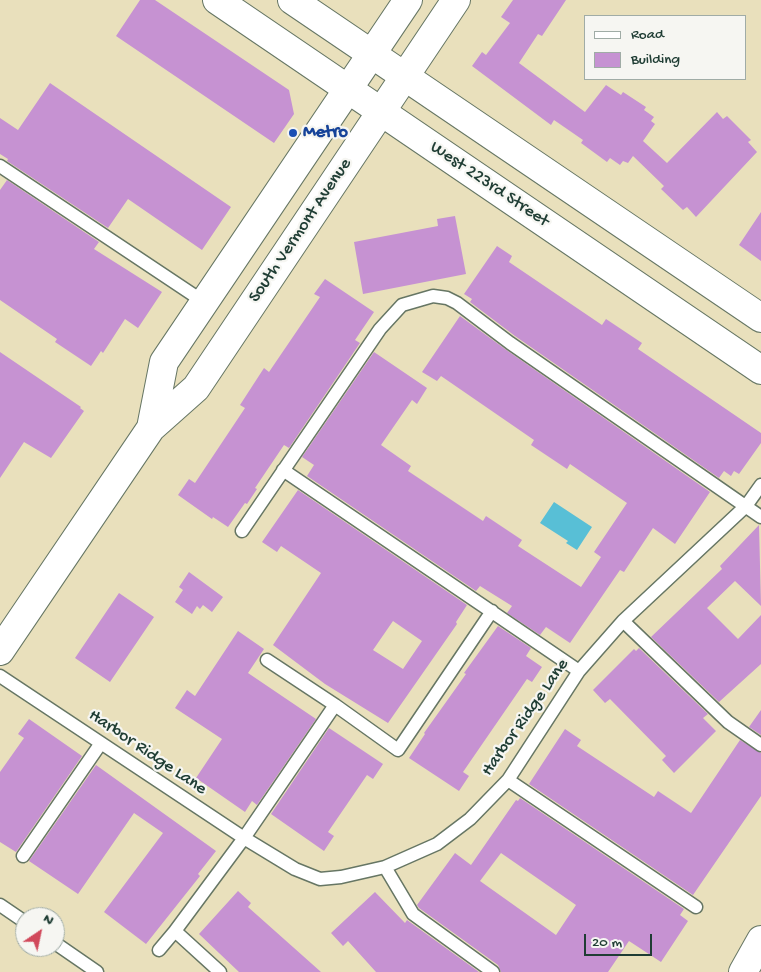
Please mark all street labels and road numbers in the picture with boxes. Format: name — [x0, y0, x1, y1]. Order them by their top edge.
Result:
street label: West 223rd Street — [425, 137, 553, 233]
street label: South Vermont Avenue — [245, 155, 357, 307]
street label: Harbor Ridge Lane — [478, 655, 574, 781]
street label: Harbor Ridge Lane — [84, 705, 210, 801]

